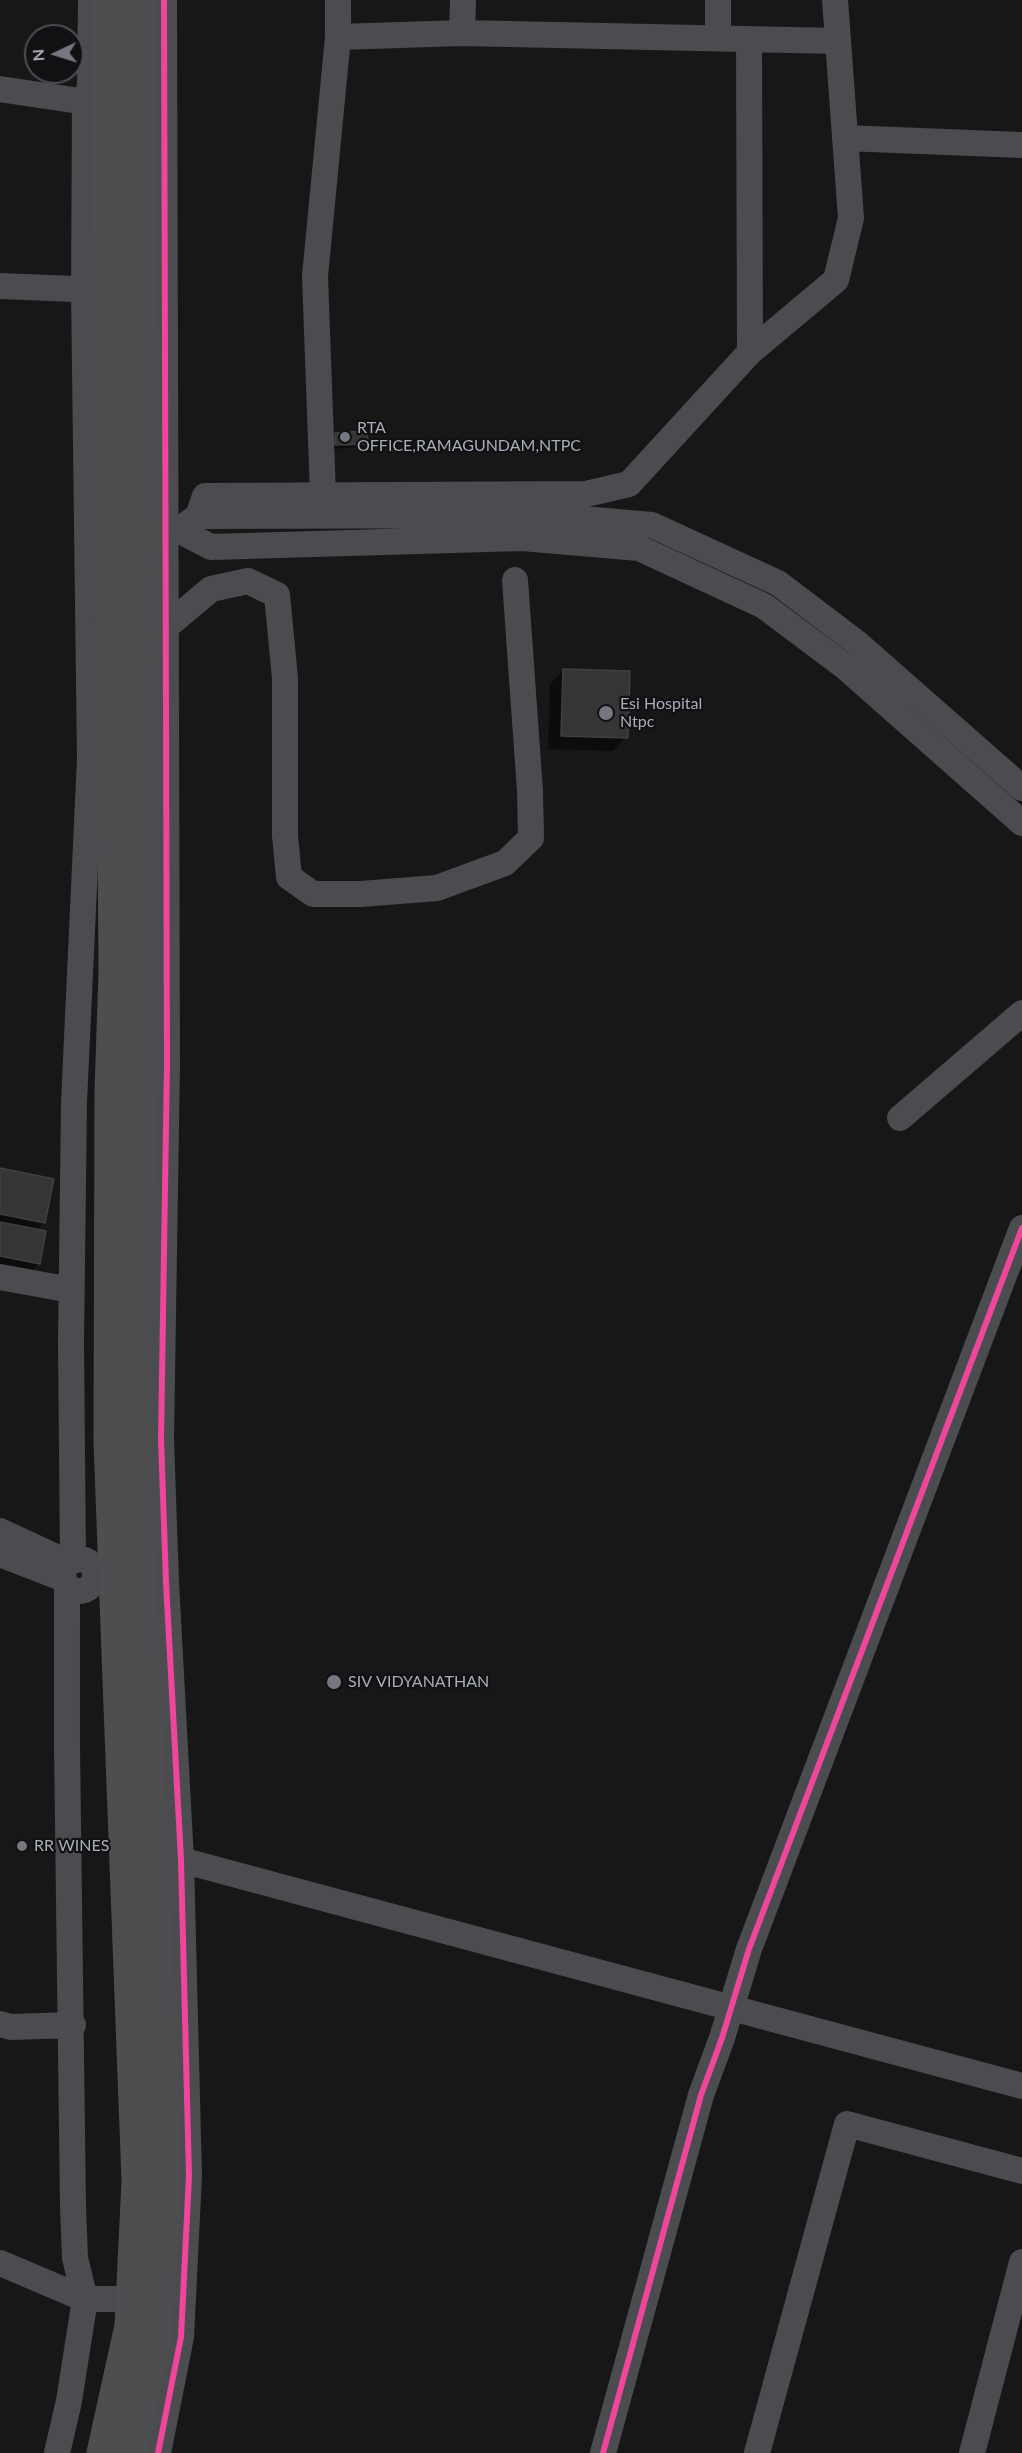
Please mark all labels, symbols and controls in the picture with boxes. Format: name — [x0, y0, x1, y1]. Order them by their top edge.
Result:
north arrow — [24, 24, 84, 84]
text: N — [28, 48, 47, 62]
place label: RTA OFFICE,RAMAGUNDAM,NTPC — [357, 418, 581, 456]
marker: RTA OFFICE,RAMAGUNDAM,NTPC — [338, 430, 352, 444]
place label: Esi Hospital Ntpc — [620, 694, 702, 732]
marker: Esi Hospital Ntpc — [597, 704, 615, 722]
place label: SIV VIDYANATHAN — [348, 1672, 489, 1692]
marker: SIV VIDYANATHAN — [325, 1673, 343, 1691]
place label: RR WINES — [34, 1836, 109, 1856]
marker: RR WINES — [15, 1839, 29, 1853]

